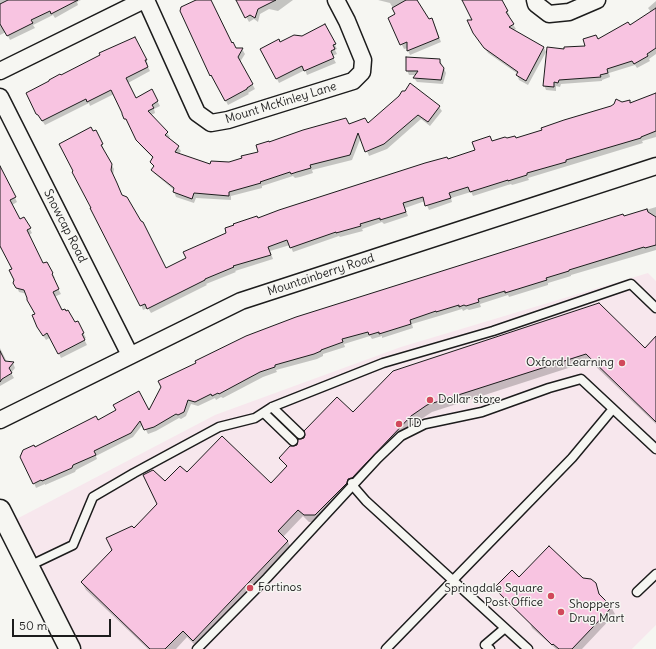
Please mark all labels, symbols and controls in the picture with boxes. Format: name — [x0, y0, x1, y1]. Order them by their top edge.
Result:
street label: Mount McKinley Lane — [224, 79, 338, 127]
street label: Snowcap Road — [40, 187, 90, 265]
street label: Mountainberry Road — [266, 251, 376, 299]
place label: Oxford Learning — [526, 356, 614, 370]
marker: Oxford Learning — [617, 358, 627, 368]
place label: Dollar store — [438, 393, 500, 407]
marker: Dollar store — [425, 395, 435, 405]
place label: TD — [407, 417, 422, 431]
marker: TD — [394, 419, 404, 429]
place label: Fortinos — [258, 581, 302, 595]
place label: Springdale Square Post Office — [444, 582, 543, 610]
marker: Fortinos — [245, 583, 255, 593]
marker: Springdale Square Post Office — [546, 591, 556, 601]
place label: Shoppers Drug Mart — [569, 598, 624, 626]
marker: Shoppers Drug Mart — [556, 607, 566, 617]
scale bar — [14, 611, 113, 637]
text: 50 m — [19, 618, 47, 633]

